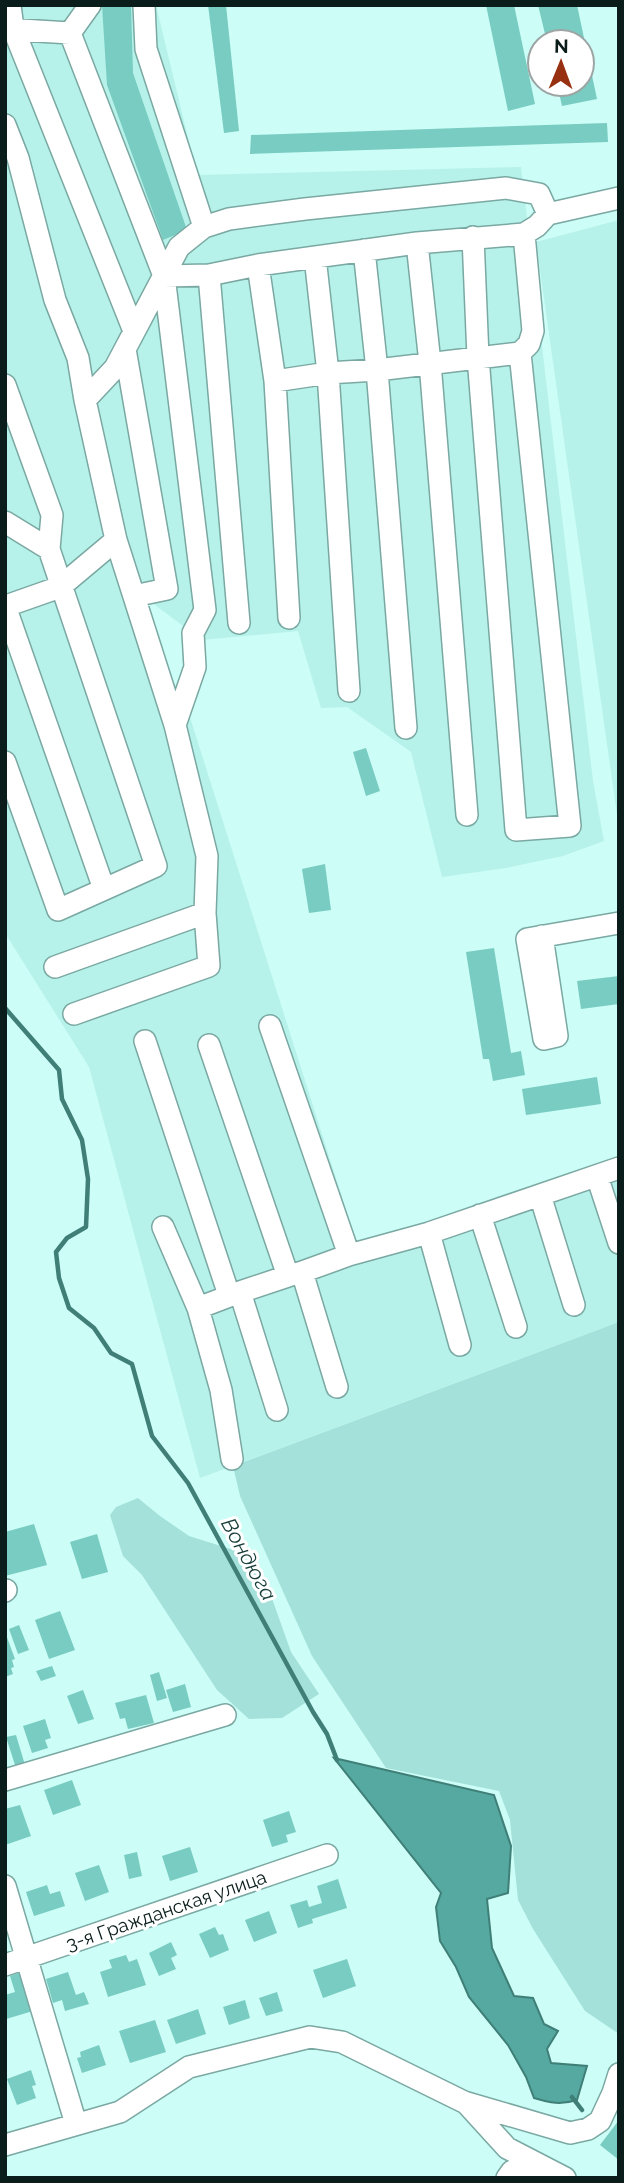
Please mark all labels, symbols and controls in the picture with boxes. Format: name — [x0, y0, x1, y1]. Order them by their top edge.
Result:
north arrow — [526, 28, 596, 98]
text: N — [554, 35, 569, 57]
water label: Вондюга — [216, 1513, 282, 1605]
street label: 3-я Гражданская улица — [63, 1865, 269, 1955]

